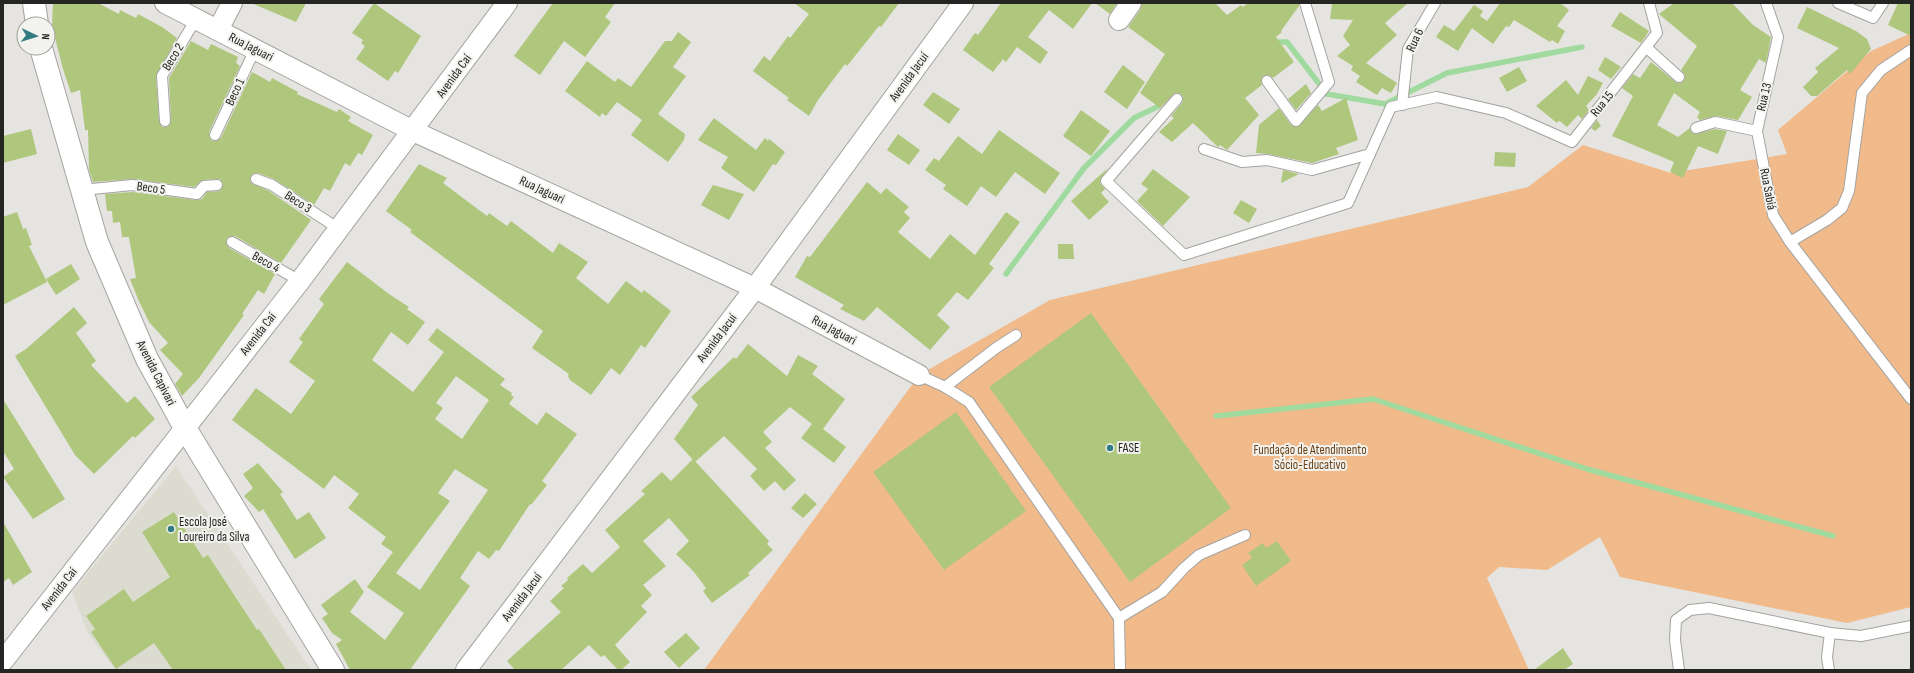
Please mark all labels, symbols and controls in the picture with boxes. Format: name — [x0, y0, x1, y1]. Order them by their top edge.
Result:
north arrow — [16, 16, 56, 56]
street label: Rua 6 — [1403, 25, 1427, 54]
street label: Rua Jaguari — [226, 29, 276, 65]
text: N — [39, 33, 52, 40]
street label: Beco 2 — [159, 40, 187, 74]
street label: Avenida Jacuí — [885, 49, 932, 105]
street label: Avenida Caí — [432, 51, 475, 102]
street label: Beco 1 — [222, 75, 248, 108]
street label: Rua 13 — [1753, 81, 1775, 113]
street label: Rua 15 — [1587, 88, 1617, 120]
street label: Rua Sabiá — [1756, 167, 1780, 211]
street label: Rua Jaguari — [517, 173, 567, 207]
street label: Beco 5 — [136, 178, 166, 198]
street label: Beco 3 — [281, 187, 315, 217]
street label: Beco 4 — [249, 248, 283, 276]
street label: Avenida Caí — [236, 309, 280, 359]
street label: Avenida Jacuí — [693, 310, 741, 366]
street label: Rua Jaguari — [809, 312, 859, 348]
street label: Avenida Capivari — [132, 337, 179, 408]
place label: FASE — [1118, 440, 1139, 456]
park label: Fundação de Atendimento Sócio-Educativo — [1253, 442, 1367, 473]
marker: FASE — [1105, 443, 1115, 453]
place label: Escola José Loureiro da Silva — [179, 514, 249, 545]
marker: Escola José Loureiro da Silva — [166, 524, 176, 534]
street label: Avenida Caí — [37, 564, 81, 614]
street label: Avenida Jacuí — [498, 569, 546, 625]

